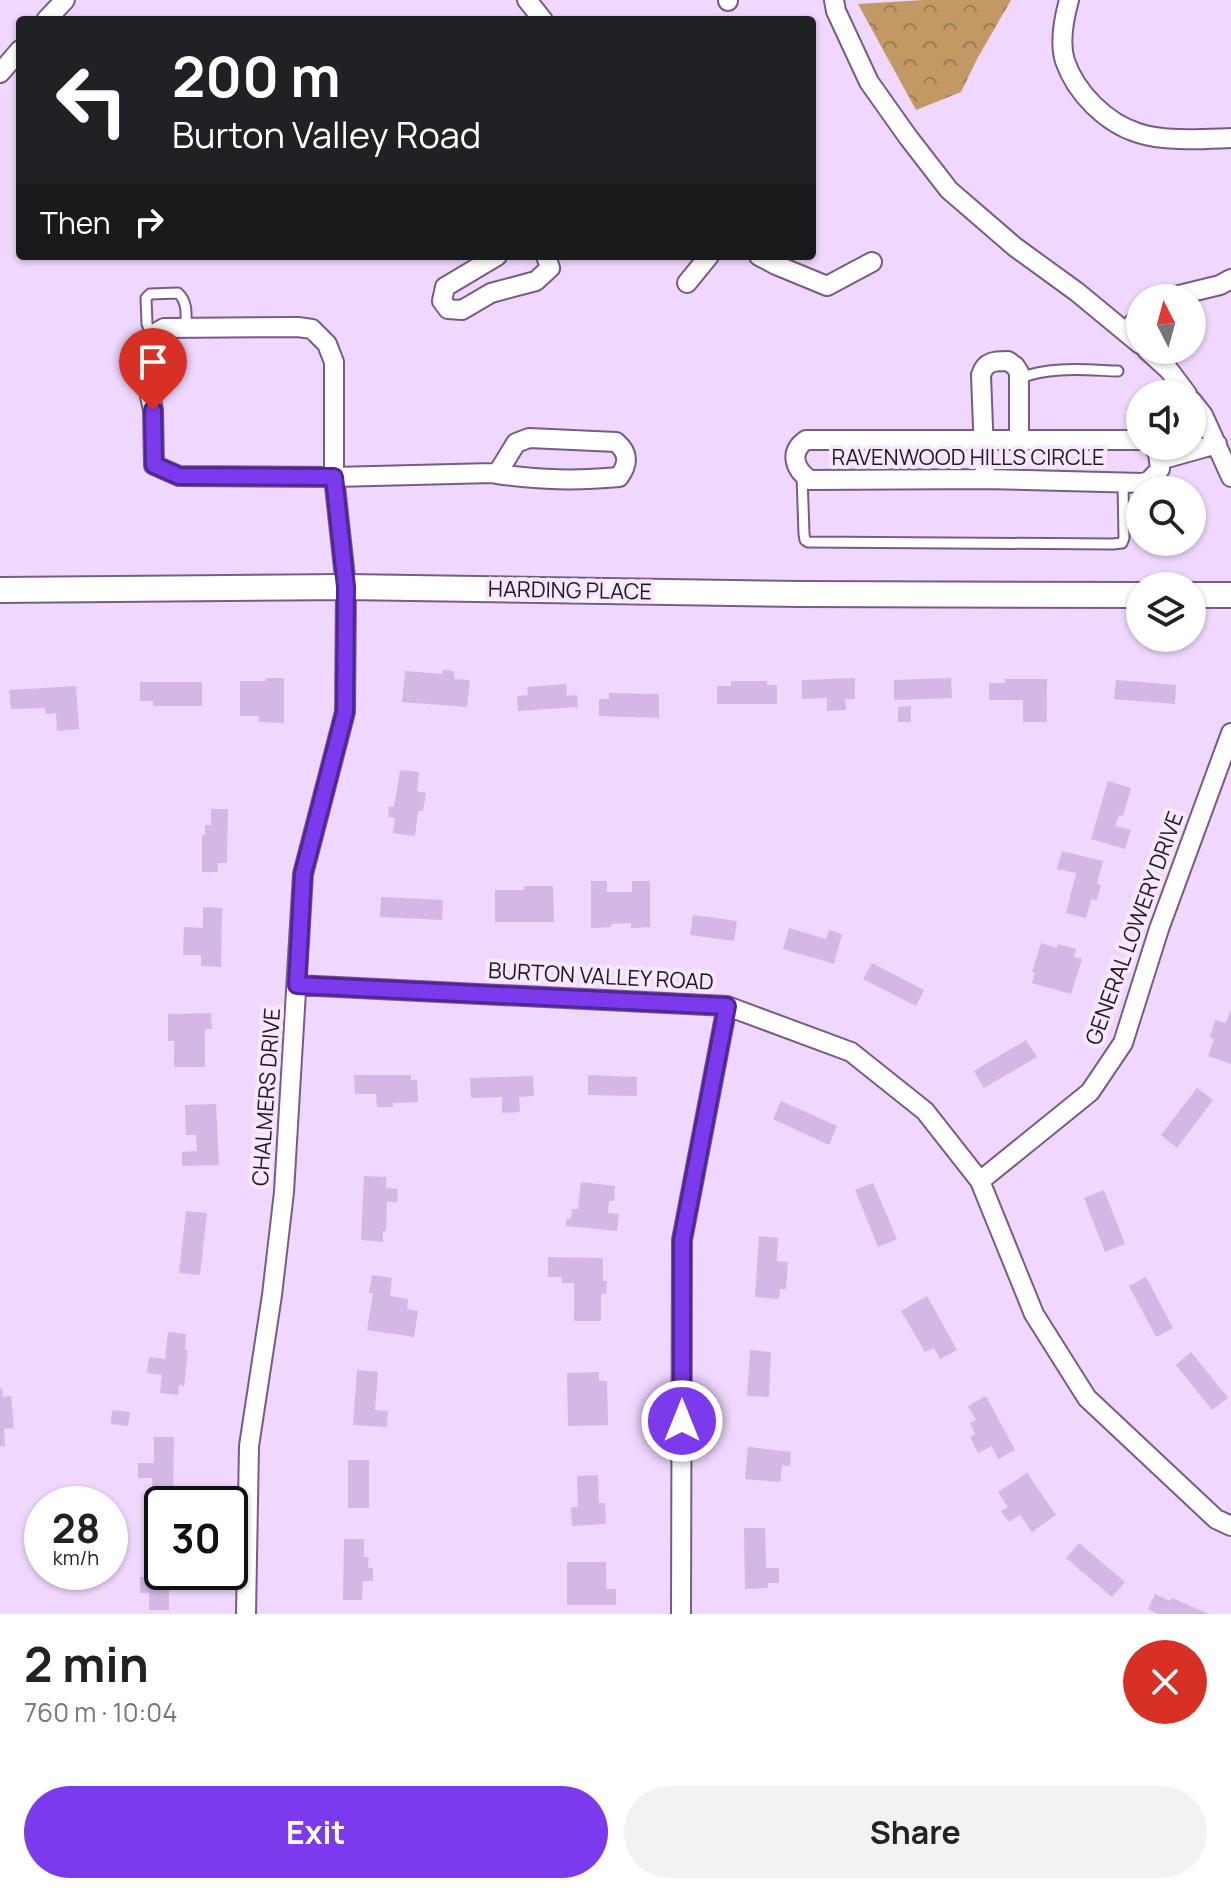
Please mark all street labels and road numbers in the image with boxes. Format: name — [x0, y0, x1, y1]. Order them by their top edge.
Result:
street label: RAVENWOOD HILLS CIRCLE — [832, 442, 1104, 472]
street label: HARDING PLACE — [488, 574, 652, 606]
street label: GENERAL LOWERY DRIVE — [1078, 807, 1190, 1049]
street label: BURTON VALLEY ROAD — [487, 955, 715, 997]
street label: CHALMERS DRIVE — [245, 1007, 287, 1187]

